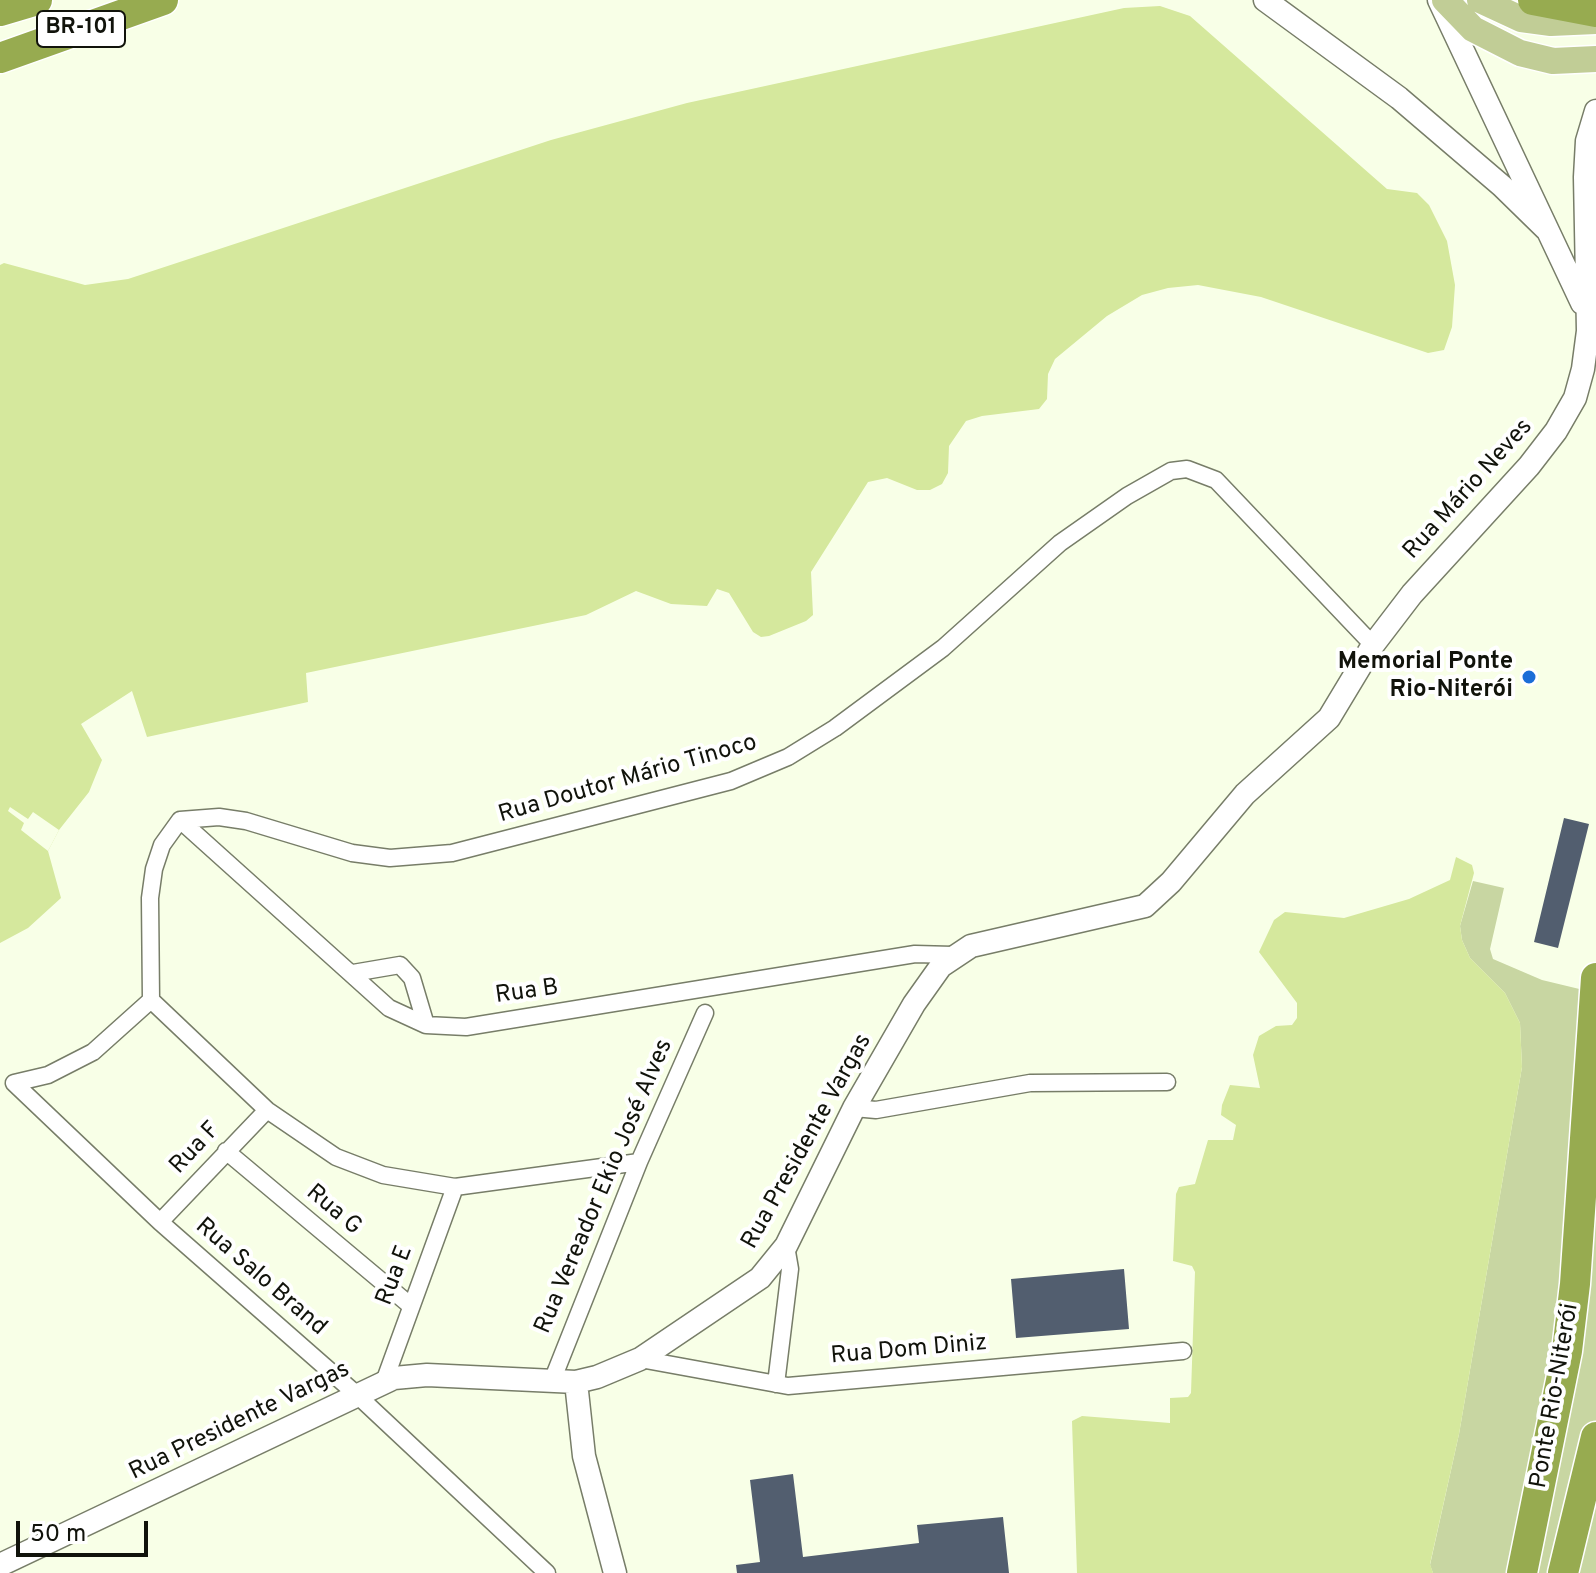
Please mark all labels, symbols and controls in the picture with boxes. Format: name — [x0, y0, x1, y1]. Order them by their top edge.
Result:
road number: BR-101 — [37, 11, 125, 47]
street label: Rua Mário Neves — [1398, 414, 1540, 566]
place label: Memorial Ponte Rio-Niterói — [1338, 649, 1513, 705]
marker: Memorial Ponte Rio-Niterói — [1520, 668, 1538, 686]
street label: Rua Doutor Mário Tinoco — [496, 729, 760, 831]
street label: Rua B — [494, 974, 560, 1012]
street label: Rua Presidente Vargas — [737, 1029, 879, 1255]
street label: Rua Vereador Ekio José Alves — [530, 1035, 680, 1339]
street label: Rua F — [165, 1117, 227, 1181]
street label: Rua G — [299, 1179, 367, 1243]
street label: Rua Salo Brand — [188, 1213, 332, 1343]
street label: Rua E — [371, 1242, 421, 1310]
street label: Ponte Rio-Niterói — [1526, 1301, 1586, 1491]
street label: Rua Dom Diniz — [829, 1330, 989, 1372]
street label: Rua Presidente Vargas — [125, 1356, 355, 1488]
scale bar — [20, 1505, 152, 1555]
text: 50 m — [30, 1520, 86, 1550]

